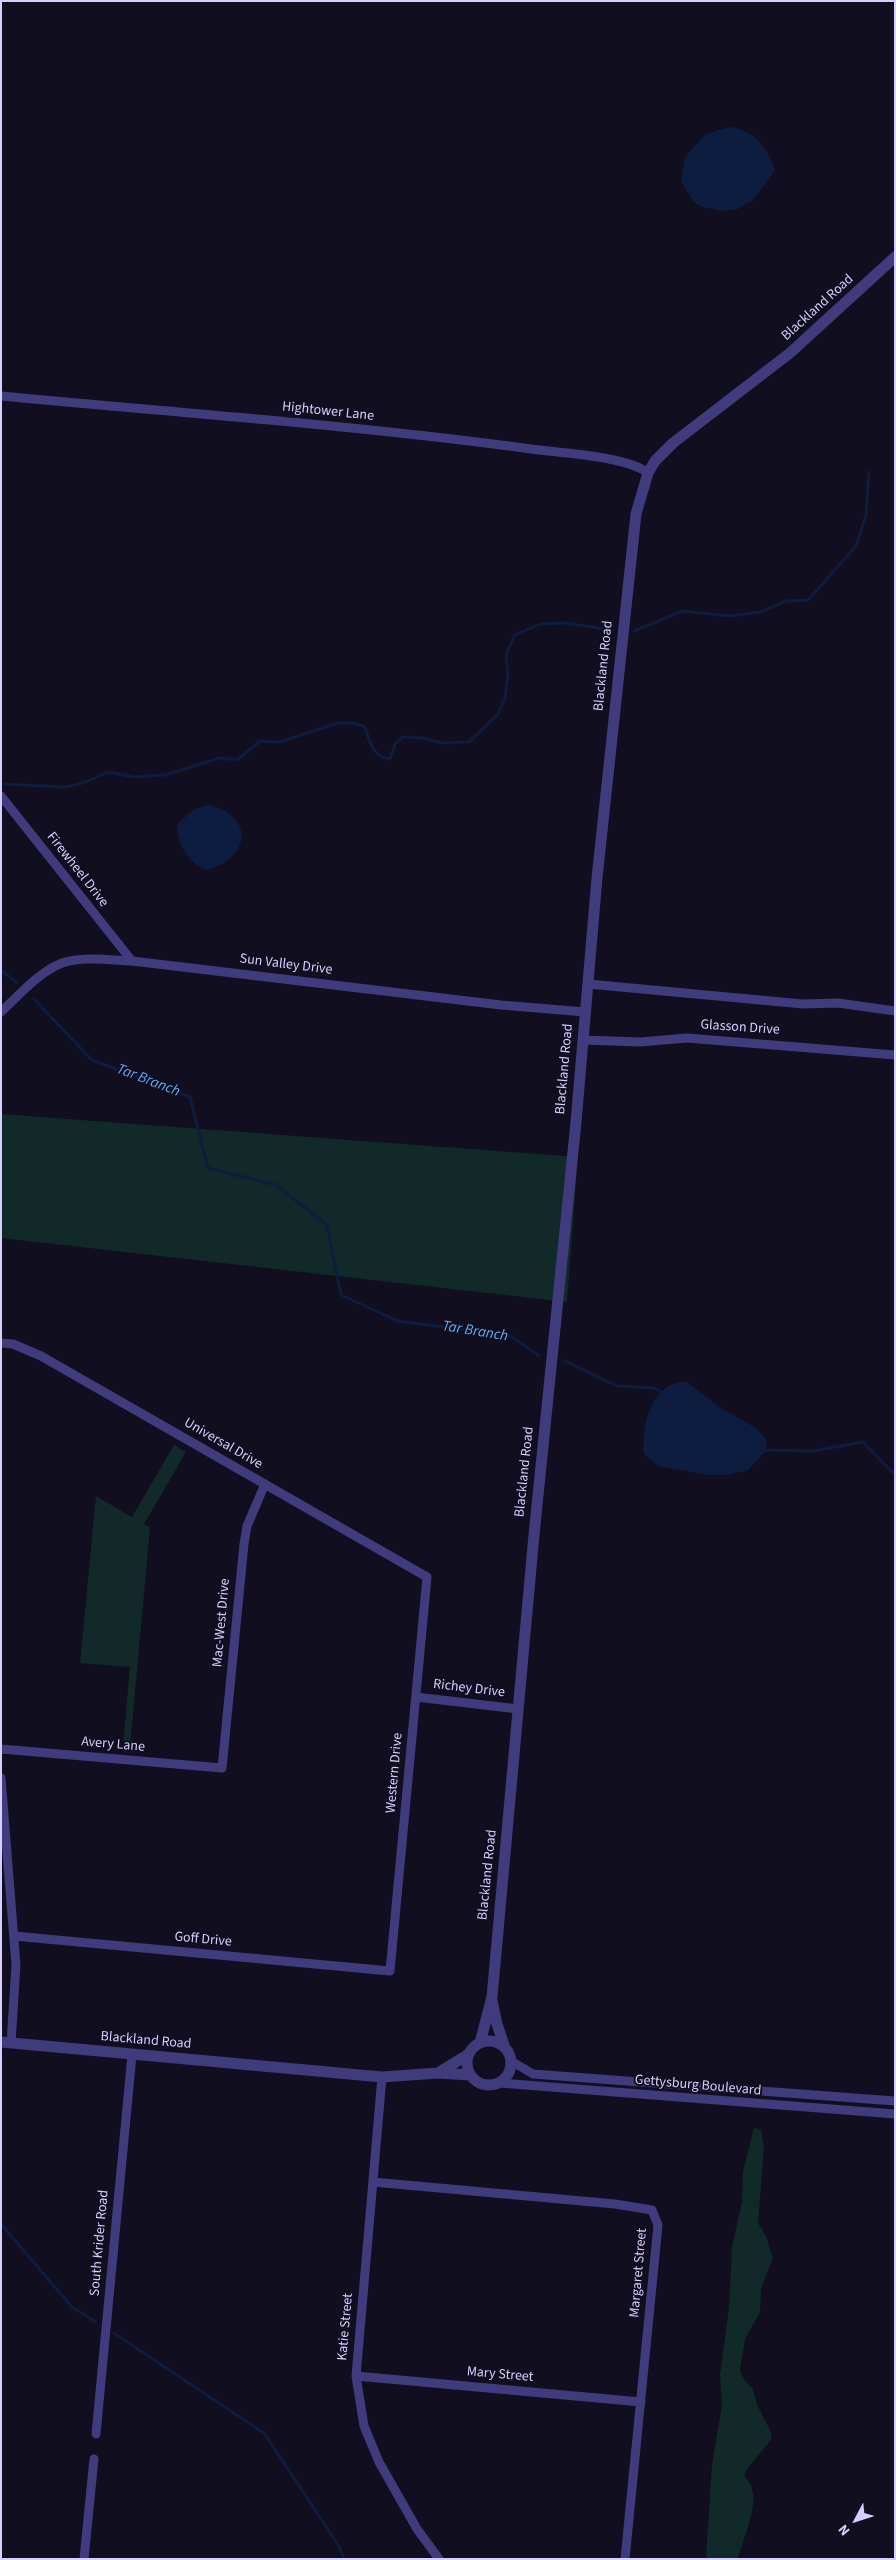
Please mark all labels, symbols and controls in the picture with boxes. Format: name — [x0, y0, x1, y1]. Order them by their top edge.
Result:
street label: Blackland Road — [779, 271, 857, 345]
street label: Hightower Lane — [281, 399, 375, 425]
street label: Blackland Road — [591, 620, 617, 712]
street label: Firewheel Drive — [43, 829, 111, 911]
street label: Sun Valley Drive — [239, 951, 333, 979]
street label: Glasson Drive — [700, 1017, 780, 1039]
street label: Blackland Road — [553, 1023, 577, 1115]
water label: Tar Branch — [114, 1061, 182, 1101]
water label: Tar Branch — [441, 1318, 509, 1346]
street label: Universal Drive — [181, 1415, 265, 1473]
street label: Blackland Road — [512, 1426, 538, 1518]
street label: Mac-West Drive — [210, 1578, 234, 1668]
street label: Richey Drive — [432, 1676, 506, 1702]
street label: Western Drive — [383, 1732, 407, 1814]
street label: Avery Lane — [80, 1734, 146, 1756]
street label: Blackland Road — [475, 1829, 501, 1921]
street label: Goff Drive — [174, 1929, 232, 1951]
street label: Blackland Road — [100, 2029, 192, 2053]
street label: Gettysburg Boulevard — [634, 2072, 762, 2100]
street label: South Krider Road — [87, 2189, 113, 2297]
street label: Margaret Street — [627, 2227, 651, 2319]
street label: Katie Street — [335, 2292, 357, 2362]
street label: Mary Street — [466, 2364, 534, 2386]
north arrow — [831, 2495, 881, 2545]
text: N — [834, 2520, 855, 2540]

